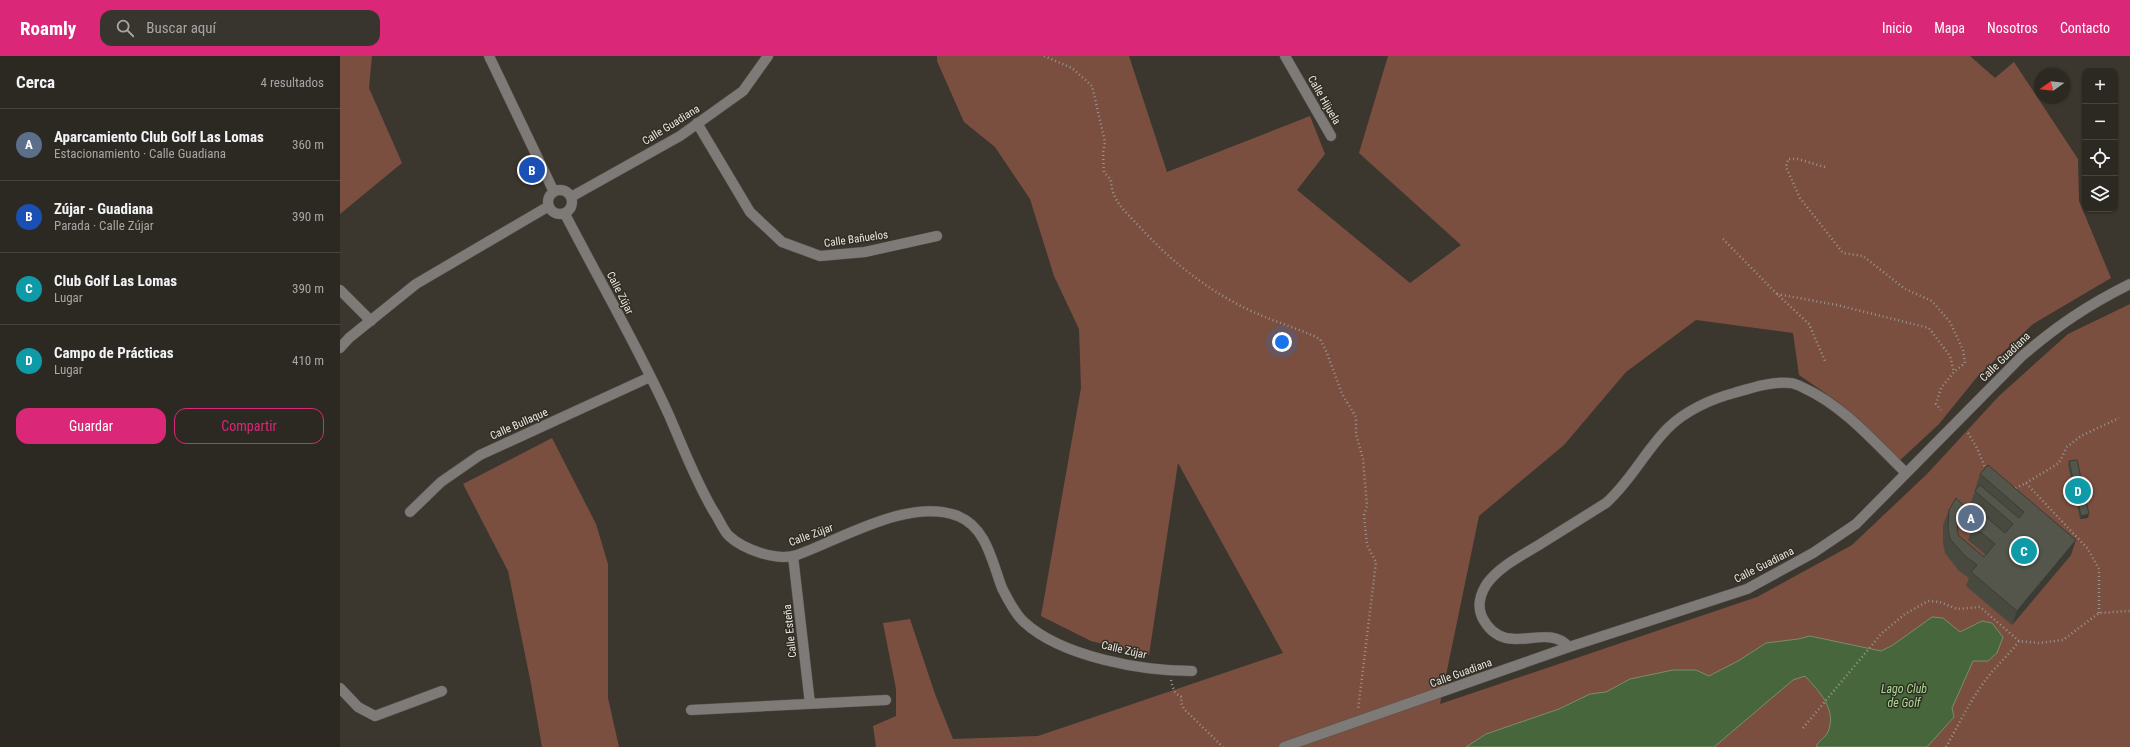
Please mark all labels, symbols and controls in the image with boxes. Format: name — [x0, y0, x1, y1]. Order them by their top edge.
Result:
search box — [100, 10, 380, 46]
text: Roamly — [20, 17, 76, 40]
icon: search — [114, 17, 136, 39]
text: Buscar aquí — [146, 19, 216, 37]
text: Inicio — [1882, 20, 1912, 36]
text: Mapa — [1934, 20, 1965, 36]
text: Nosotros — [1987, 20, 2038, 36]
text: Contacto — [2060, 20, 2110, 36]
north arrow — [2034, 68, 2070, 104]
map controls — [2082, 68, 2118, 212]
button: + — [2082, 68, 2118, 104]
text: Cerca — [16, 72, 55, 92]
street label: Calle Hijuela — [1305, 73, 1343, 127]
text: 4 resultados — [260, 75, 324, 90]
street label: Calle Guadiana — [640, 102, 702, 148]
button: − — [2082, 104, 2118, 140]
text: Aparcamiento Club Golf Las Lomas — [54, 128, 264, 146]
text: A — [25, 137, 33, 152]
text: 360 m — [292, 137, 324, 152]
button: locate — [2082, 140, 2118, 176]
text: Estacionamiento · Calle Guadiana — [54, 146, 226, 161]
pin: B — [519, 155, 545, 185]
button: layers — [2082, 176, 2118, 212]
text: Zújar - Guadiana — [54, 200, 153, 218]
text: B — [25, 209, 33, 224]
text: 390 m — [292, 209, 324, 224]
text: Parada · Calle Zújar — [54, 218, 154, 233]
street label: Calle Bañuelos — [823, 228, 889, 250]
street label: Calle Zújar — [604, 269, 637, 317]
text: Club Golf Las Lomas — [54, 272, 177, 290]
text: C — [25, 281, 33, 296]
text: 390 m — [292, 281, 324, 296]
text: Lugar — [54, 290, 83, 305]
street label: Calle Guadiana — [1977, 330, 2033, 384]
your location — [1272, 332, 1292, 352]
text: Campo de Prácticas — [54, 344, 174, 362]
text: D — [25, 353, 33, 368]
text: 410 m — [292, 353, 324, 368]
text: Lugar — [54, 362, 83, 377]
street label: Calle Bullaque — [488, 405, 550, 443]
button: Guardar — [16, 408, 166, 444]
button: Compartir — [174, 408, 324, 444]
pin: D — [2065, 476, 2091, 506]
pin: A — [1958, 503, 1984, 533]
street label: Calle Zújar — [787, 521, 836, 549]
pin: C — [2011, 536, 2037, 566]
street label: Calle Guadiana — [1732, 544, 1796, 586]
street label: Calle Esteña — [781, 604, 799, 658]
street label: Calle Zújar — [1100, 638, 1149, 662]
street label: Calle Guadiana — [1428, 656, 1494, 690]
water label: Lago Club de Golf — [1881, 682, 1927, 710]

